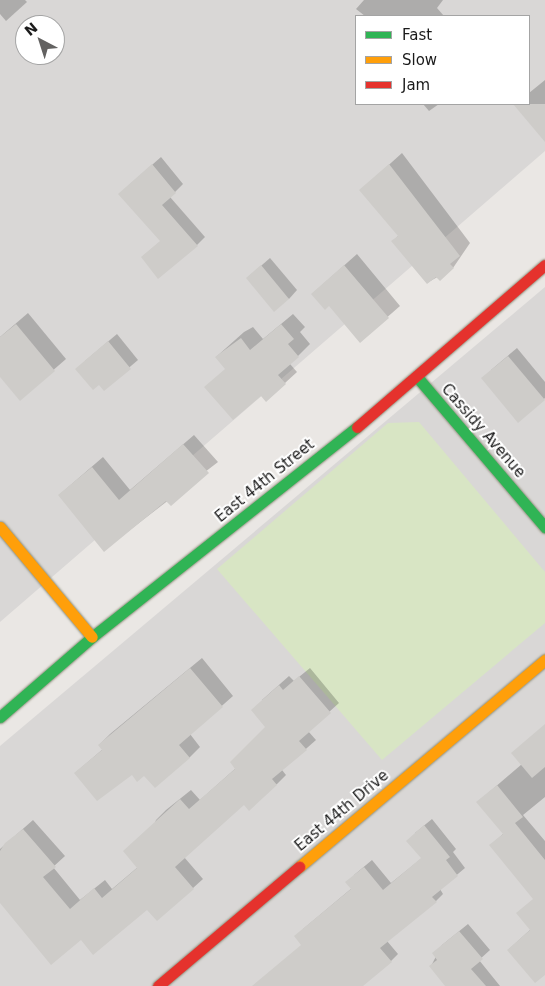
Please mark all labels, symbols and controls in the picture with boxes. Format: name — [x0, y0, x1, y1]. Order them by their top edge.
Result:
north arrow — [15, 15, 65, 65]
legend — [355, 15, 530, 105]
text: N — [21, 19, 41, 39]
text: Fast — [402, 26, 432, 44]
text: Slow — [402, 51, 437, 69]
text: Jam — [402, 76, 430, 94]
street label: Cassidy Avenue — [437, 380, 529, 482]
street label: East 44th Street — [212, 436, 318, 526]
street label: East 44th Drive — [292, 767, 392, 855]

